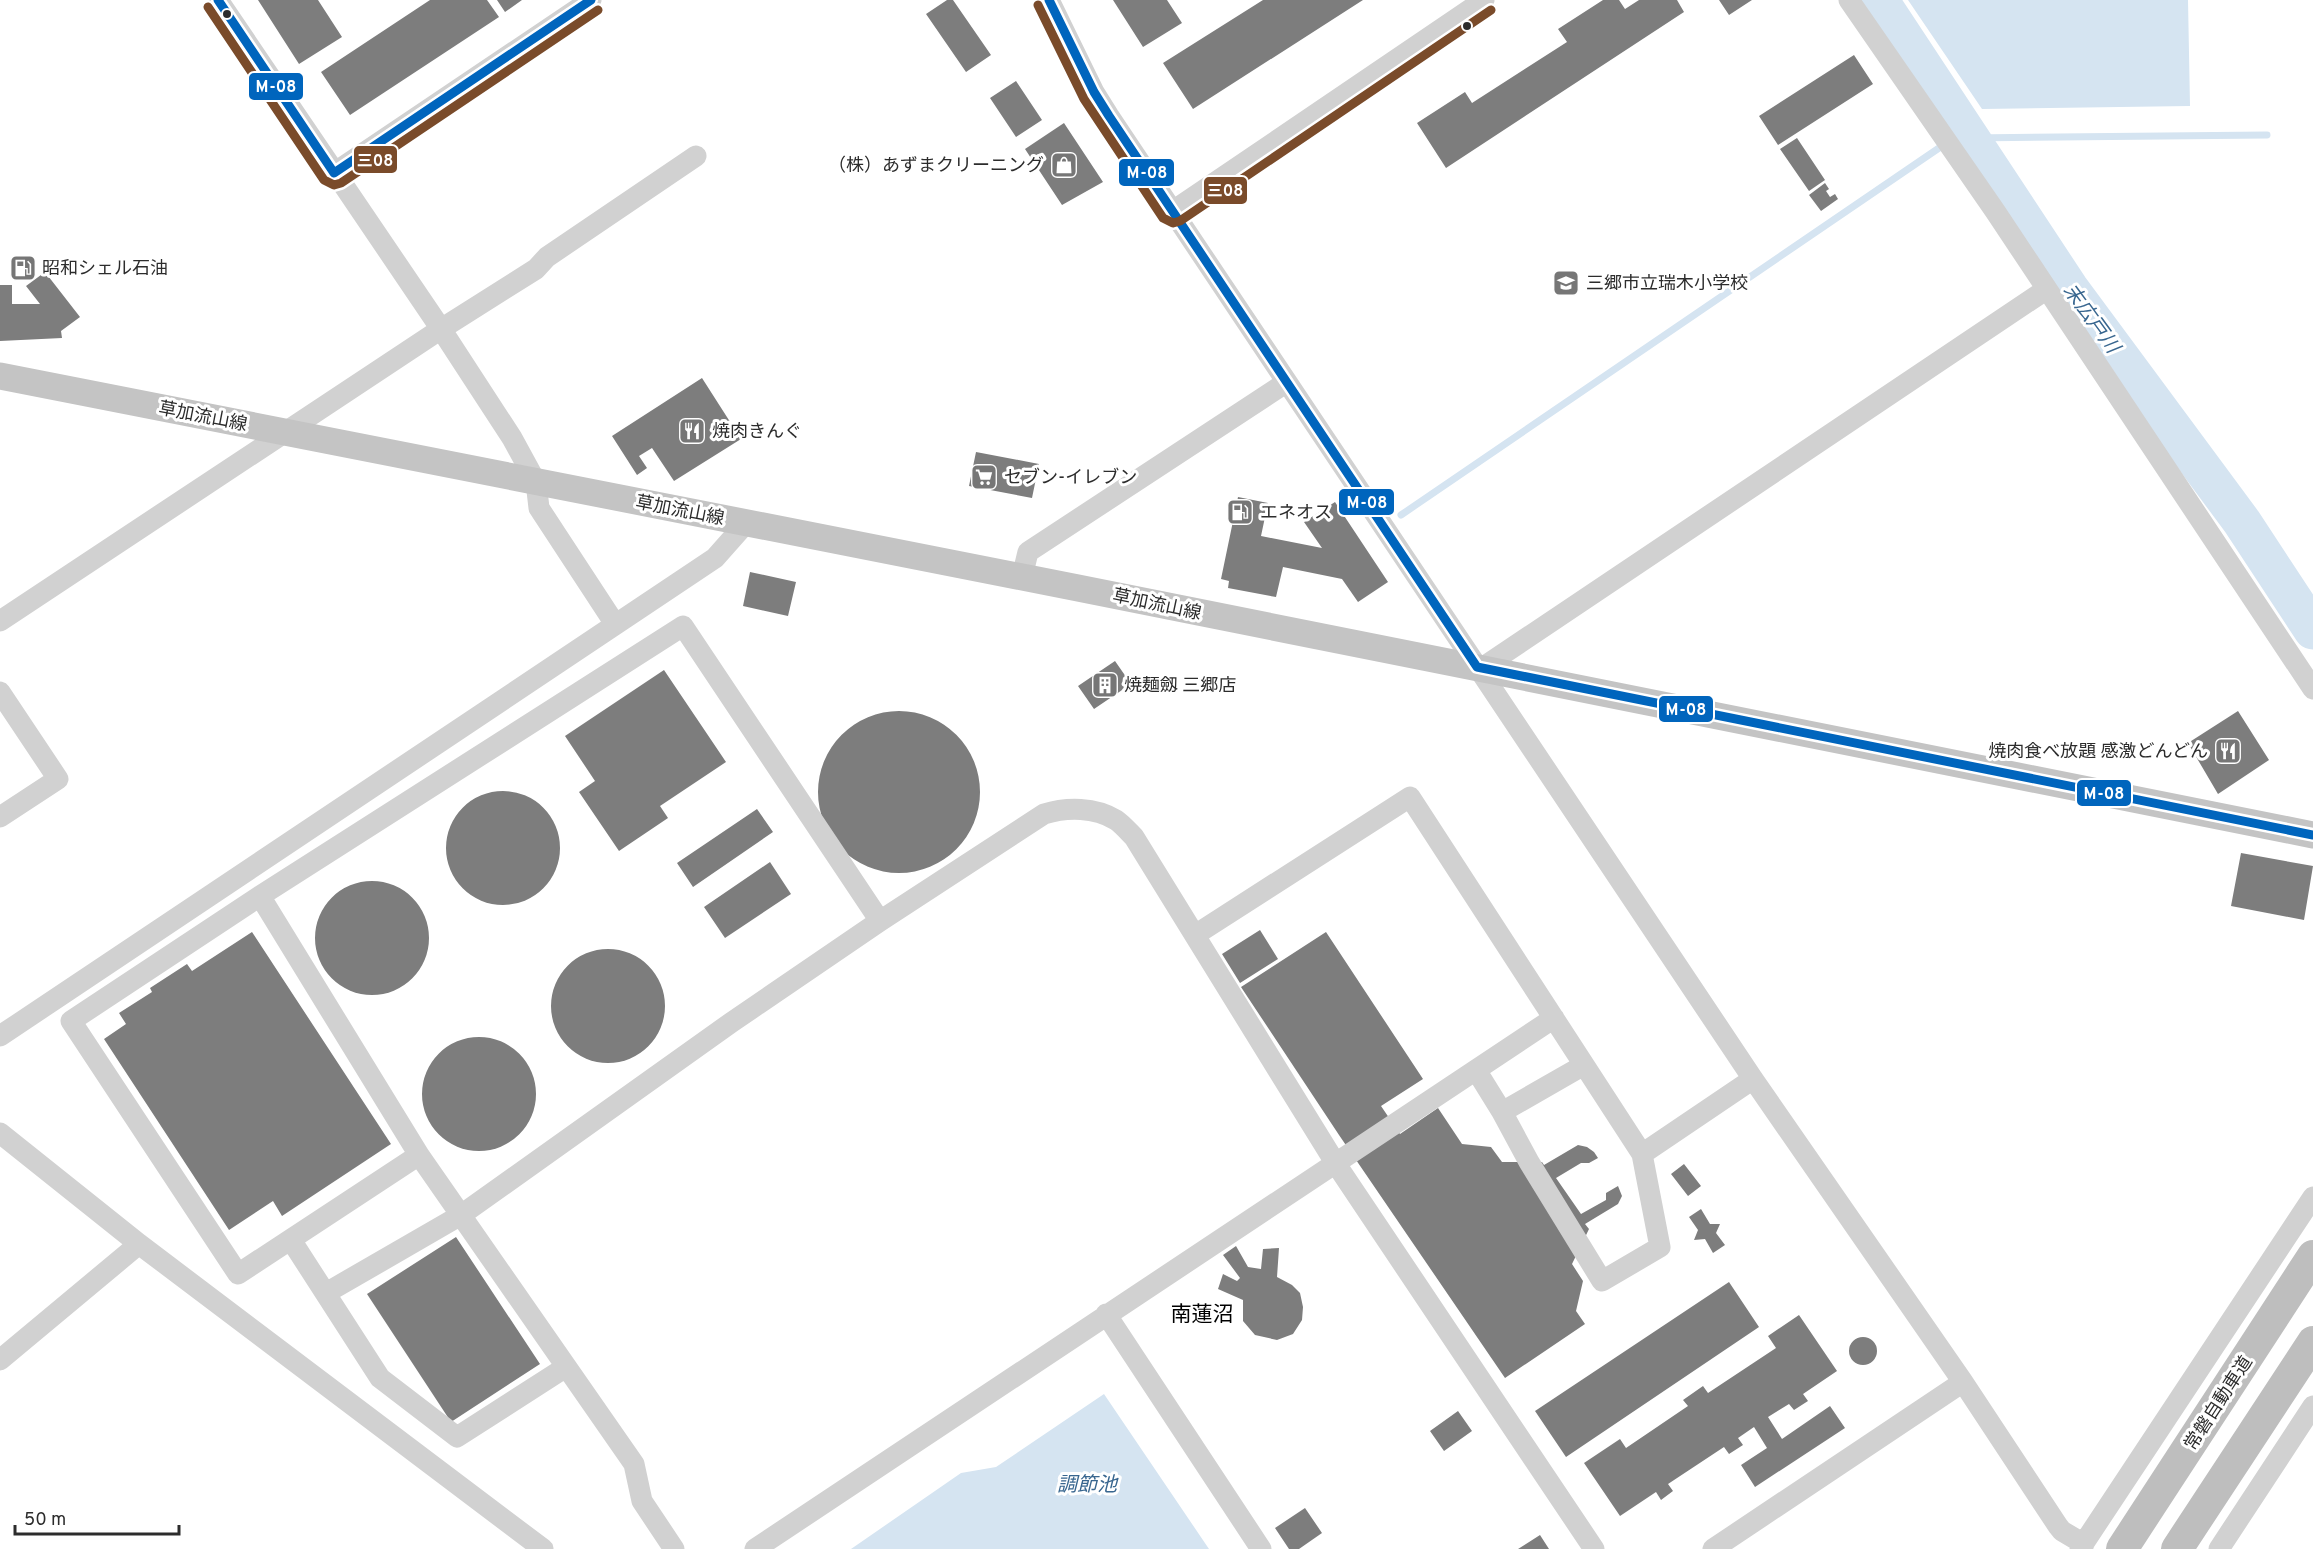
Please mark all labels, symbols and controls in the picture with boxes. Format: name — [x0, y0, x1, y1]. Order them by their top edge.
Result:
unlabelled marker — [221, 8, 233, 20]
unlabelled marker — [1461, 20, 1473, 32]
line badge: M-08 — [248, 72, 304, 101]
text: M-08 — [256, 78, 296, 98]
line badge: 三08 — [353, 145, 398, 174]
shop icon: （株）あずまクリーニング — [1049, 150, 1079, 180]
text: 三08 — [357, 152, 393, 172]
place label: （株）あずまクリーニング — [828, 155, 1044, 178]
line badge: M-08 — [1118, 158, 1175, 187]
text: M-08 — [1127, 164, 1167, 184]
line badge: 三08 — [1203, 176, 1248, 205]
text: 三08 — [1207, 182, 1243, 202]
fuel station icon: 昭和シェル石油 — [8, 253, 38, 283]
place label: 昭和シェル石油 — [42, 258, 168, 281]
school or university icon: 三郷市立瑞木小学校 — [1551, 268, 1581, 298]
place label: 三郷市立瑞木小学校 — [1586, 273, 1748, 296]
water label: 末広戸川 — [2056, 279, 2126, 361]
street label: 草加流山線 — [156, 398, 249, 437]
restaurant icon: 焼肉きんぐ — [677, 416, 707, 446]
place label: 焼肉きんぐ — [712, 421, 802, 444]
supermarket icon: セブン-イレブン — [969, 462, 999, 492]
place label: セブン-イレブン — [1004, 467, 1137, 490]
line badge: M-08 — [1338, 488, 1395, 516]
street label: 草加流山線 — [633, 492, 726, 531]
text: M-08 — [1347, 494, 1387, 514]
fuel station icon: エネオス — [1225, 497, 1255, 527]
place label: エネオス — [1260, 502, 1332, 525]
street label: 草加流山線 — [1110, 585, 1203, 626]
building icon: 焼麺劔 三郷店 — [1090, 670, 1120, 700]
place label: 焼麺劔 三郷店 — [1124, 675, 1236, 698]
line badge: M-08 — [1658, 695, 1714, 723]
text: M-08 — [1666, 701, 1706, 721]
restaurant icon: 焼肉食べ放題 感激どんどん — [2213, 736, 2243, 766]
place label: 焼肉食べ放題 感激どんどん — [1988, 741, 2208, 764]
line badge: M-08 — [2076, 779, 2132, 807]
text: M-08 — [2084, 785, 2124, 805]
district label: 南蓮沼 — [1171, 1302, 1234, 1329]
street label: 常磐自動車道 — [2180, 1352, 2258, 1455]
water label: 調節池 — [1057, 1473, 1119, 1499]
scale bar — [15, 1498, 178, 1536]
text: 50 m — [24, 1509, 66, 1532]

